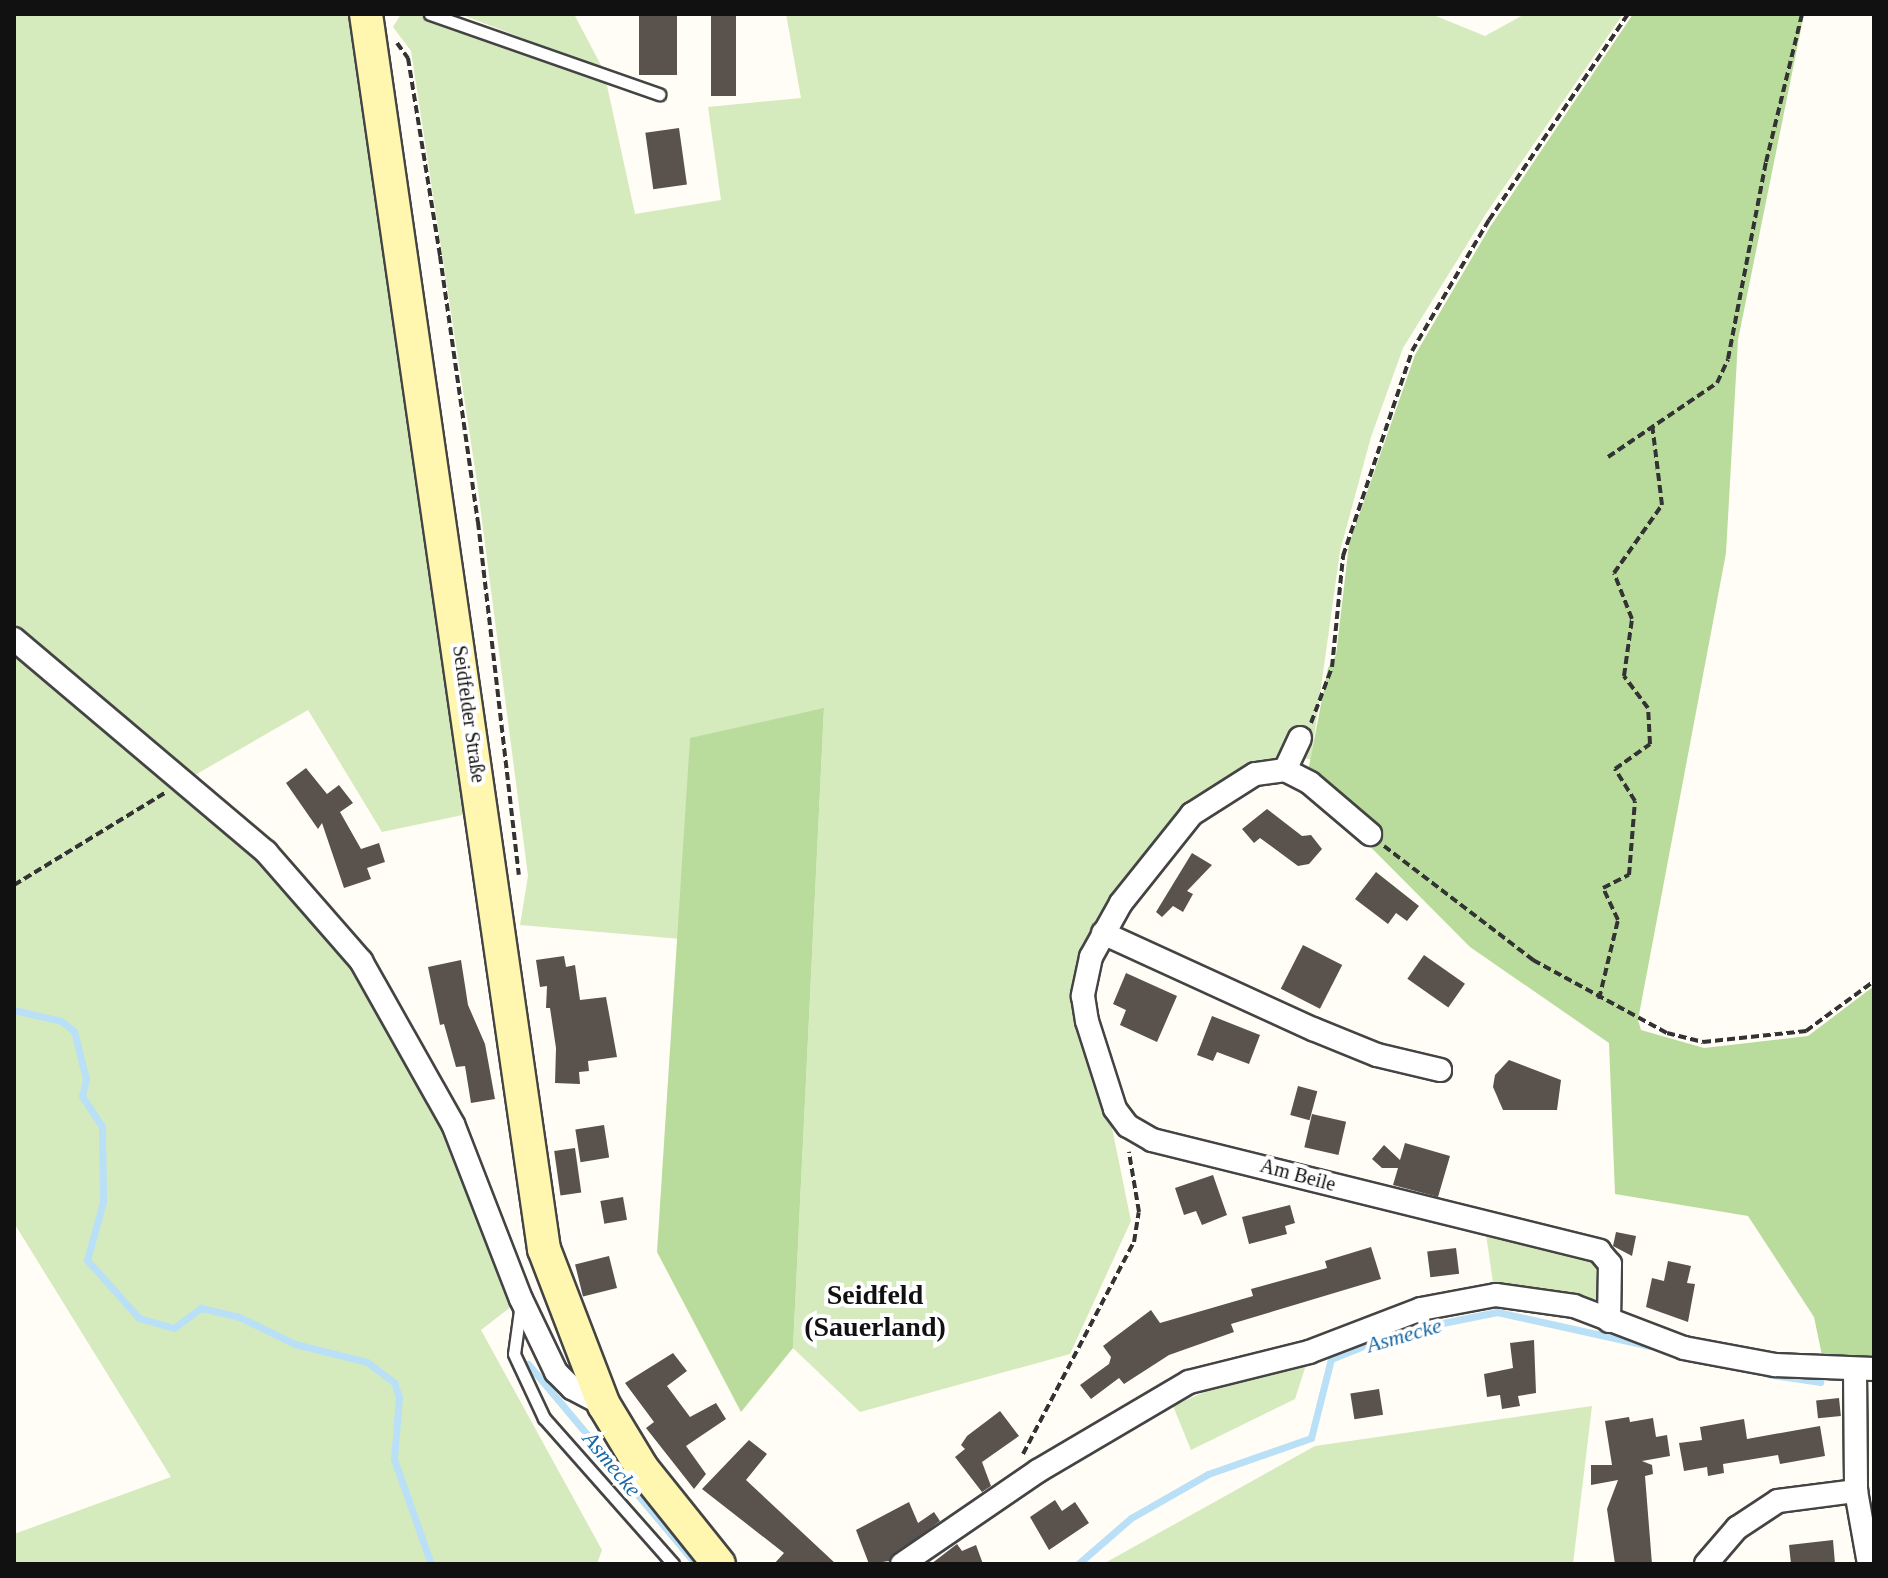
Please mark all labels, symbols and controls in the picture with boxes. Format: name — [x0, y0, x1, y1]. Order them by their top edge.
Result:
street label: Seidfelder Straße — [447, 644, 491, 784]
street label: Am Beile — [1258, 1153, 1338, 1197]
district label: Seidfeld (Sauerland) — [804, 1278, 946, 1344]
water label: Asmecke — [1363, 1312, 1445, 1358]
water label: Asmecke — [577, 1426, 647, 1502]

